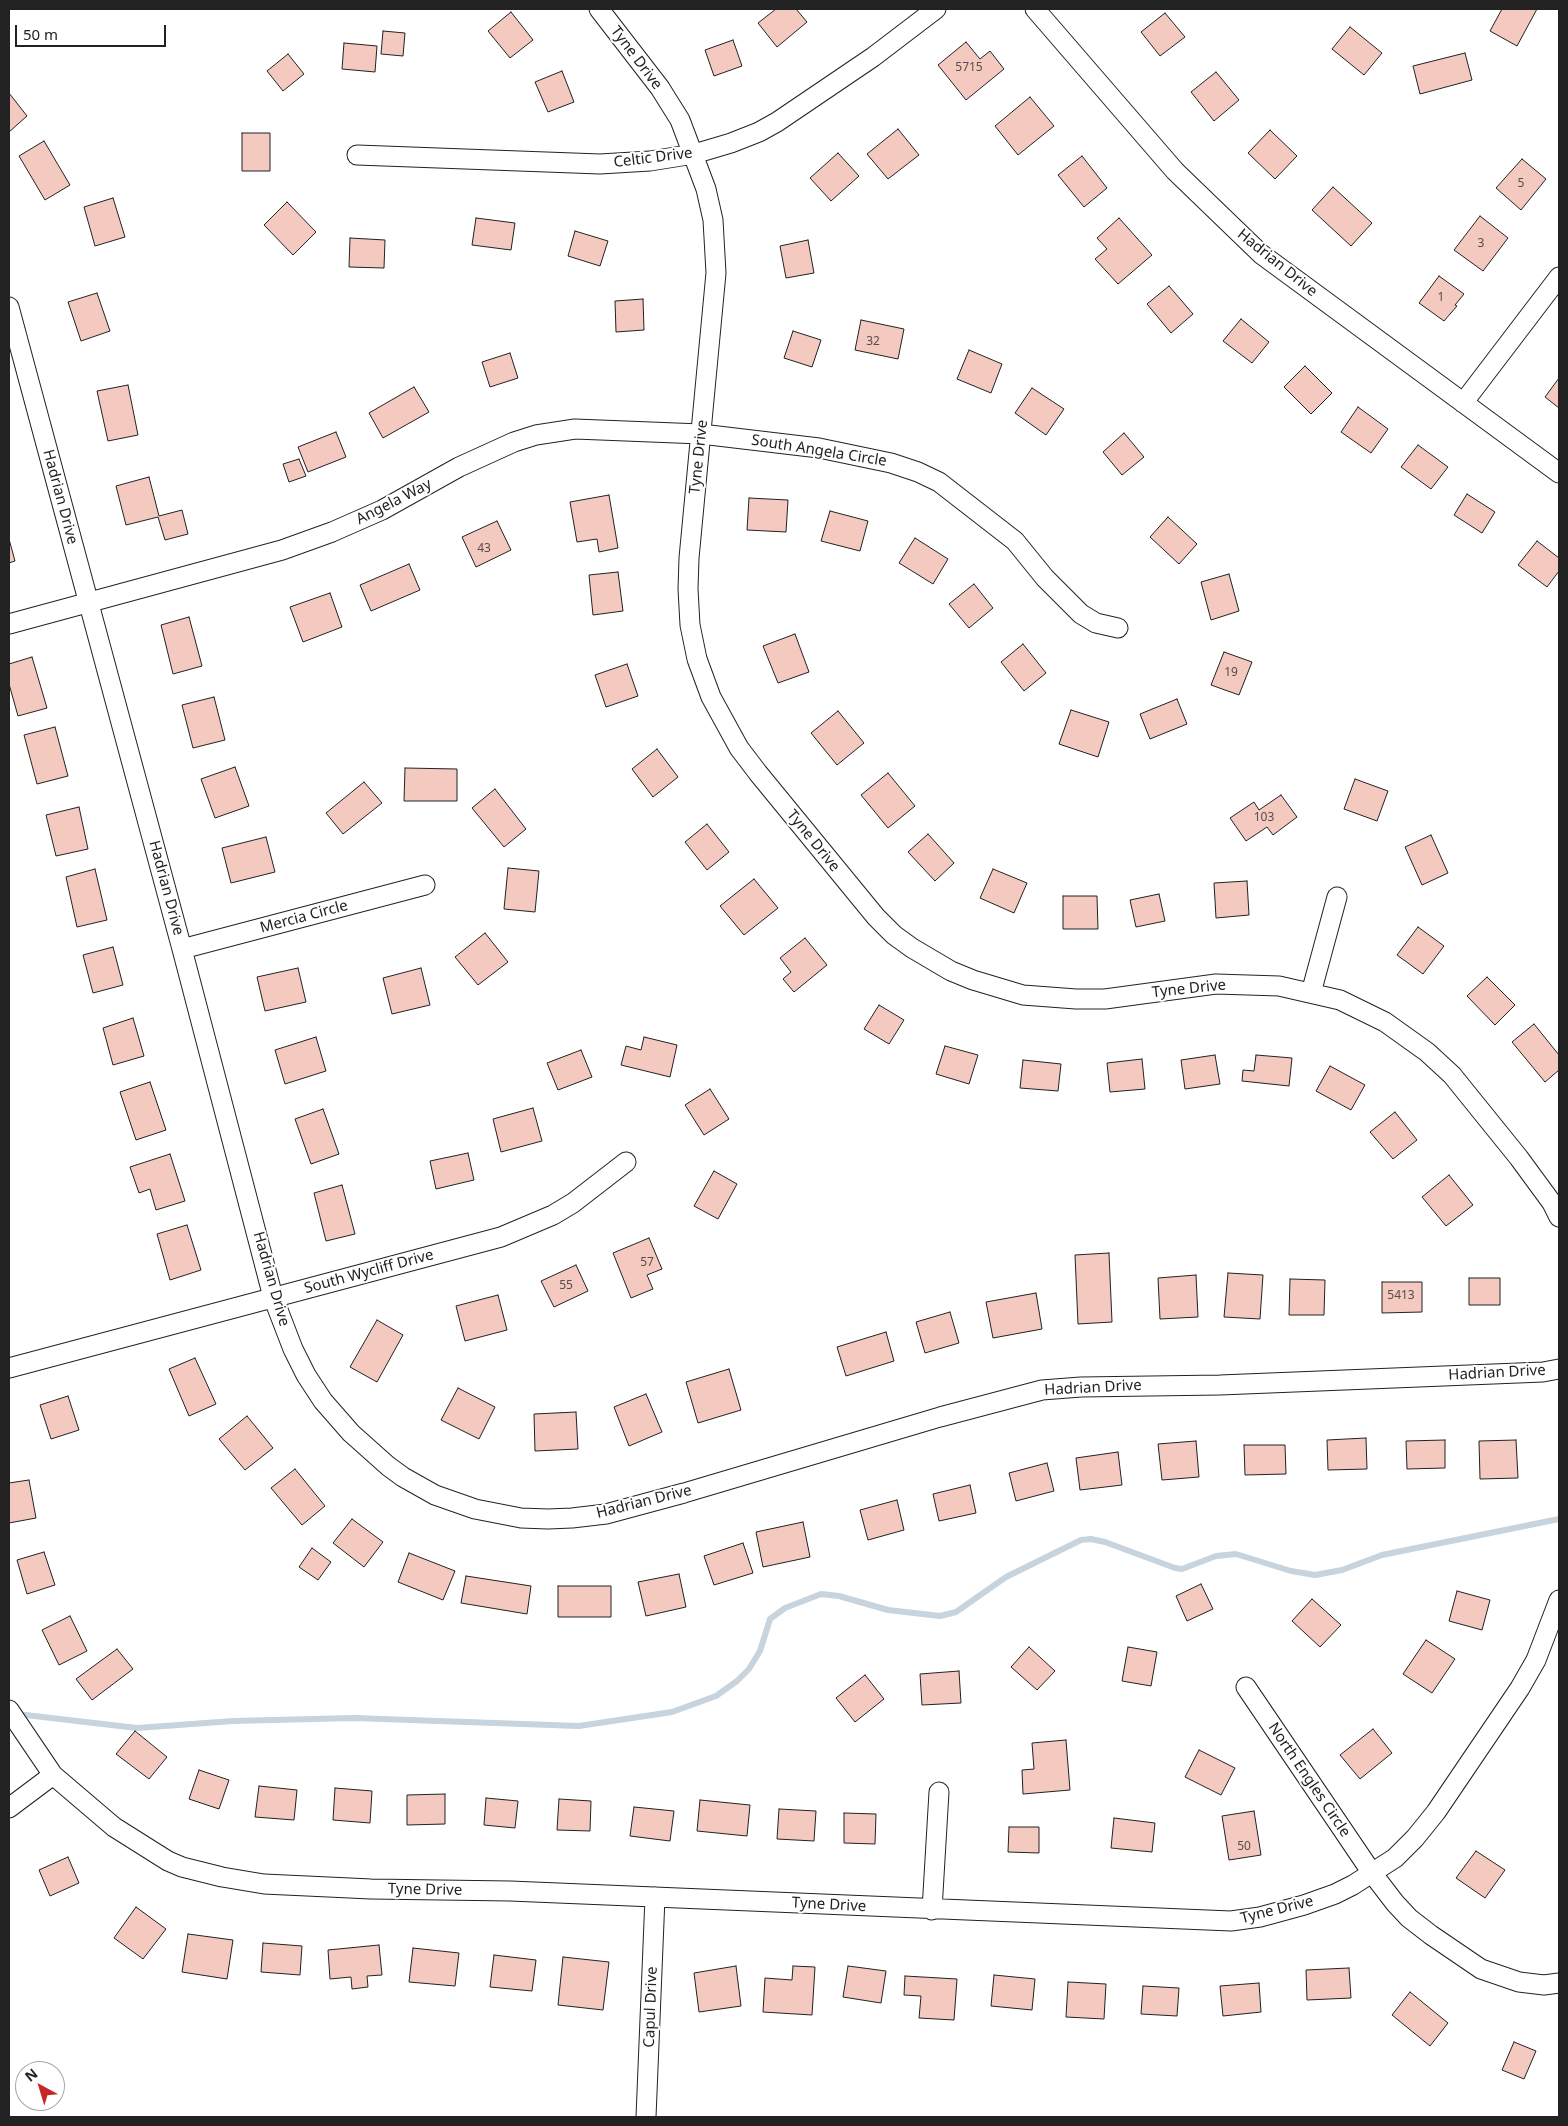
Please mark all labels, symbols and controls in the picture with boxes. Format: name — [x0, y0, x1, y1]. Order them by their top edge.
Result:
scale bar — [18, 15, 169, 47]
street label: Tyne Drive — [606, 23, 666, 93]
text: 50 m — [23, 24, 58, 44]
house number: 5715 — [955, 61, 983, 75]
street label: Celtic Drive — [613, 144, 693, 172]
house number: 5 — [1518, 177, 1524, 191]
street label: Hadrian Drive — [1233, 225, 1321, 301]
house number: 3 — [1478, 237, 1484, 251]
house number: 1 — [1438, 291, 1444, 305]
house number: 32 — [866, 335, 880, 349]
street label: Tyne Drive — [686, 419, 712, 495]
street label: South Angela Circle — [750, 431, 888, 471]
street label: Hadrian Drive — [39, 448, 81, 546]
street label: Angela Way — [353, 475, 435, 529]
house number: 43 — [477, 542, 491, 556]
house number: 19 — [1224, 666, 1238, 680]
street label: Tyne Drive — [783, 806, 843, 876]
house number: 103 — [1254, 811, 1274, 825]
street label: Hadrian Drive — [145, 839, 187, 937]
street label: Mercia Circle — [258, 897, 350, 937]
street label: Tyne Drive — [1151, 976, 1227, 1002]
street label: Hadrian Drive — [249, 1230, 293, 1328]
street label: South Wycliff Drive — [302, 1246, 436, 1298]
house number: 57 — [640, 1256, 654, 1270]
house number: 55 — [559, 1279, 573, 1293]
house number: 5413 — [1387, 1289, 1415, 1303]
street label: Hadrian Drive — [1448, 1361, 1546, 1385]
street label: Hadrian Drive — [1044, 1376, 1142, 1400]
street label: Hadrian Drive — [595, 1481, 693, 1523]
street label: North Engles Circle — [1264, 1719, 1354, 1841]
house number: 50 — [1237, 1840, 1251, 1854]
street label: Tyne Drive — [388, 1880, 462, 1900]
street label: Tyne Drive — [1239, 1892, 1315, 1928]
street label: Tyne Drive — [791, 1894, 867, 1916]
street label: Capul Drive — [641, 1966, 661, 2048]
north arrow — [15, 2061, 65, 2111]
text: N — [20, 2064, 41, 2086]

